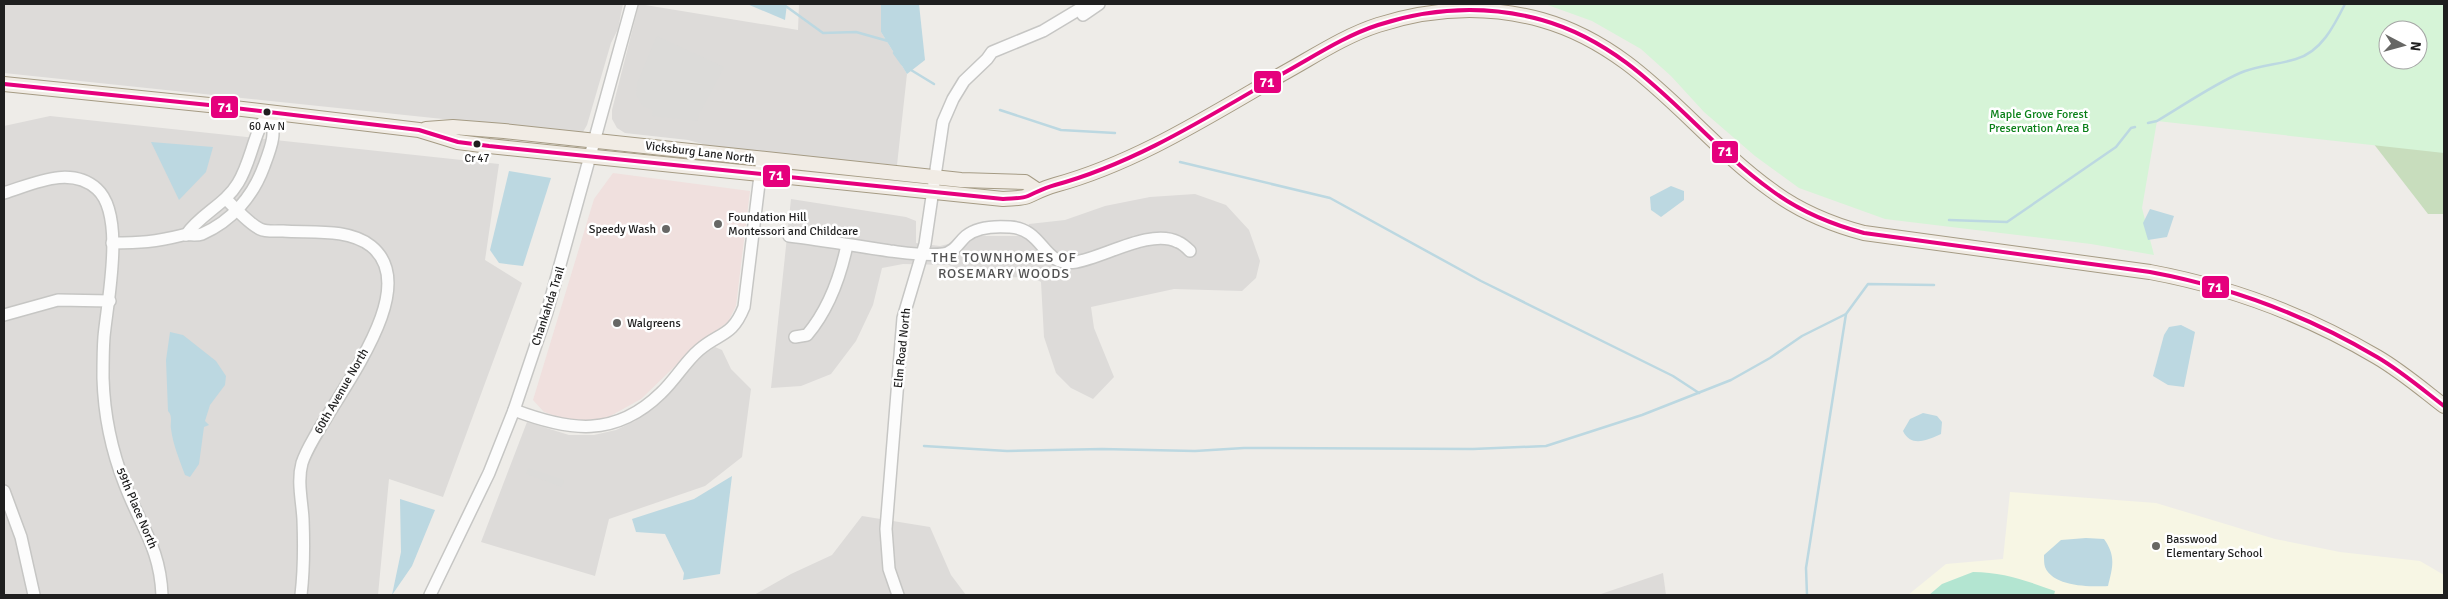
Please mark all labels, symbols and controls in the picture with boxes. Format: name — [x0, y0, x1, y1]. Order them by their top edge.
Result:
north arrow — [2378, 20, 2428, 70]
text: N — [2406, 41, 2424, 52]
line badge: 71 — [1253, 70, 1282, 94]
text: 71 — [1259, 74, 1275, 91]
line badge: 71 — [210, 95, 239, 119]
text: 71 — [217, 99, 233, 116]
marker: 60 Av N — [262, 107, 272, 117]
park label: Maple Grove Forest Preservation Area B — [1989, 107, 2089, 136]
place label: 60 Av N — [249, 120, 285, 133]
street label: Vicksburg Lane North — [644, 138, 756, 167]
marker: Cr 47 — [472, 139, 482, 149]
line badge: 71 — [1711, 140, 1739, 164]
text: 71 — [1717, 143, 1733, 160]
place label: Cr 47 — [464, 152, 490, 165]
line badge: 71 — [762, 164, 791, 188]
text: 71 — [768, 167, 784, 184]
place label: Foundation Hill Montessori and Childcare — [728, 210, 858, 239]
marker: Foundation Hill Montessori and Childcare — [712, 218, 724, 230]
place label: Speedy Wash — [589, 222, 656, 237]
marker: Speedy Wash — [660, 223, 672, 235]
district label: THE TOWNHOMES OF ROSEMARY WOODS — [931, 249, 1077, 282]
street label: Chankahda Trail — [529, 264, 569, 348]
line badge: 71 — [2201, 275, 2230, 299]
text: 71 — [2207, 279, 2223, 296]
street label: Elm Road North — [891, 307, 914, 389]
place label: Walgreens — [627, 316, 681, 331]
marker: Walgreens — [611, 317, 623, 329]
street label: 60th Avenue North — [311, 346, 372, 437]
street label: 59th Place North — [113, 465, 160, 551]
place label: Basswood Elementary School — [2166, 532, 2263, 561]
marker: Basswood Elementary School — [2150, 540, 2162, 552]

